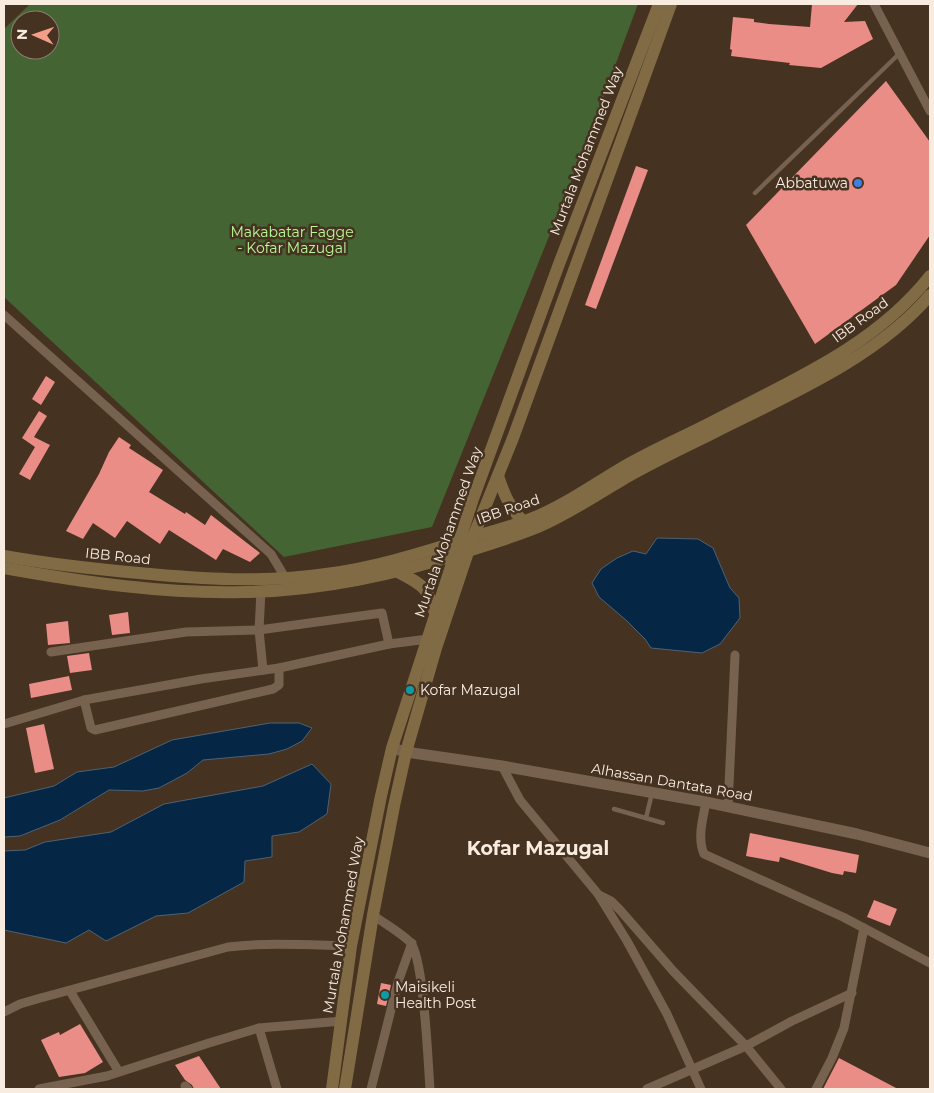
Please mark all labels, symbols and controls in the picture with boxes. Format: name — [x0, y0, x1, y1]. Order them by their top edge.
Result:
north arrow — [10, 10, 60, 60]
text: N — [13, 29, 31, 41]
street label: Murtala Mohammed Way — [545, 64, 627, 238]
place label: Abbatuwa — [775, 174, 848, 192]
marker: Abbatuwa — [852, 177, 864, 189]
park label: Makabatar Fagge - Kofar Mazugal — [230, 223, 354, 257]
street label: IBB Road — [828, 293, 892, 347]
street label: Murtala Mohammed Way — [410, 444, 486, 620]
street label: IBB Road — [474, 490, 542, 528]
street label: IBB Road — [84, 544, 152, 568]
place label: Kofar Mazugal — [420, 681, 520, 699]
marker: Kofar Mazugal — [404, 684, 416, 696]
street label: Alhassan Dantata Road — [590, 759, 754, 805]
street label: Murtala Mohammed Way — [319, 835, 368, 1015]
district label: Kofar Mazugal — [467, 837, 609, 860]
place label: Maisikeli Health Post — [395, 978, 477, 1012]
marker: Maisikeli Health Post — [379, 989, 391, 1001]

